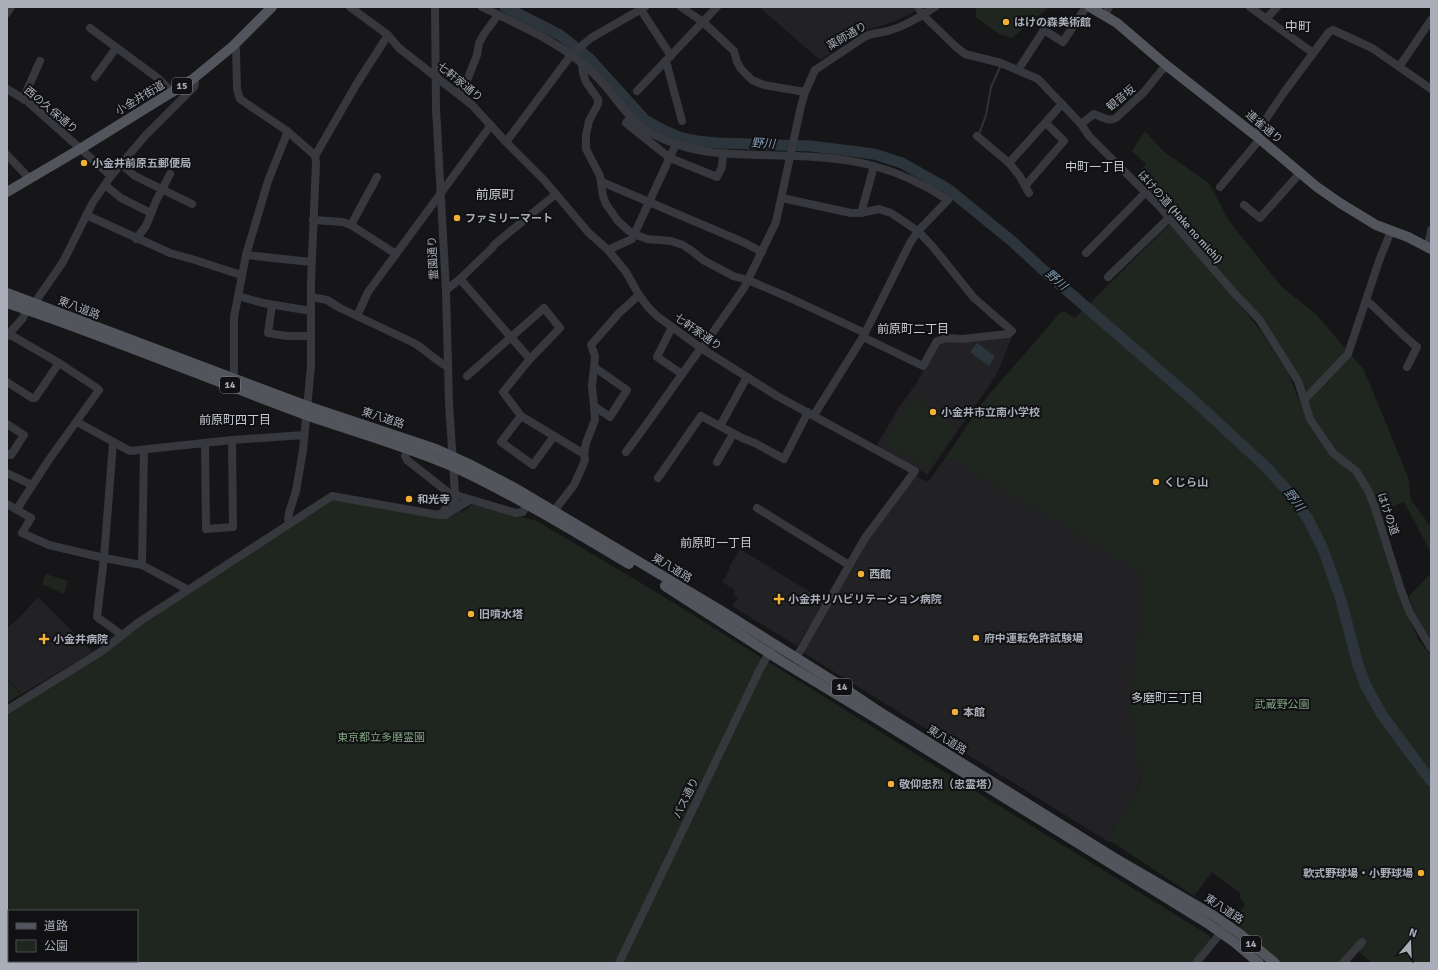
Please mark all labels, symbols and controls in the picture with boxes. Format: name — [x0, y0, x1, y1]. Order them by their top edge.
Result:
place label: はけの森美術館 — [1014, 16, 1091, 29]
marker: はけの森美術館 — [1001, 17, 1011, 27]
street label: 薬師通り — [825, 19, 869, 53]
district label: 中町 — [1285, 19, 1311, 35]
street label: 七軒家通り — [435, 60, 485, 104]
street label: 小金井街道 — [113, 78, 167, 118]
road number: 15 — [172, 78, 192, 94]
street label: 観音坂 — [1104, 82, 1138, 114]
street label: 西の久保通り — [22, 84, 80, 136]
street label: 連雀通り — [1243, 108, 1285, 146]
water label: 野川 — [751, 136, 777, 152]
place label: 小金井前原五郵便局 — [92, 157, 191, 170]
marker: 小金井前原五郵便局 — [79, 158, 89, 168]
district label: 中町一丁目 — [1065, 160, 1125, 175]
street label: はけの道 (Hake no michi) — [1135, 168, 1225, 266]
district label: 前原町 — [475, 187, 515, 203]
place label: ファミリーマート — [465, 212, 553, 225]
marker: ファミリーマート — [452, 213, 462, 223]
street label: 霊園通り — [425, 236, 441, 280]
water label: 野川 — [1042, 266, 1071, 295]
street label: 東八道路 — [56, 294, 102, 322]
street label: 七軒家通り — [672, 311, 724, 353]
district label: 前原町二丁目 — [877, 322, 949, 337]
road number: 14 — [220, 377, 240, 393]
street label: 東八道路 — [360, 405, 406, 431]
place label: 小金井市立南小学校 — [941, 406, 1040, 419]
marker: 小金井市立南小学校 — [928, 407, 938, 417]
district label: 前原町四丁目 — [199, 413, 271, 428]
place label: くじら山 — [1164, 476, 1208, 489]
marker: くじら山 — [1151, 477, 1161, 487]
water label: 野川 — [1281, 486, 1308, 516]
street label: はけの道 — [1375, 491, 1401, 537]
place label: 和光寺 — [417, 493, 450, 506]
marker: 和光寺 — [404, 494, 414, 504]
district label: 前原町一丁目 — [680, 536, 752, 551]
street label: 東八道路 — [650, 551, 694, 585]
place label: 西館 — [869, 568, 891, 581]
marker: 西館 — [856, 569, 866, 579]
marker: 小金井リハビリテーション病院 — [773, 593, 785, 605]
place label: 小金井リハビリテーション病院 — [788, 593, 942, 606]
place label: 旧噴水塔 — [479, 608, 523, 621]
marker: 旧噴水塔 — [466, 609, 476, 619]
place label: 府中運転免許試験場 — [984, 632, 1083, 645]
marker: 小金井病院 — [38, 633, 50, 645]
place label: 小金井病院 — [53, 633, 108, 646]
marker: 府中運転免許試験場 — [971, 633, 981, 643]
road number: 14 — [832, 679, 852, 695]
district label: 多磨町三丁目 — [1131, 691, 1203, 706]
park label: 武蔵野公園 — [1255, 698, 1310, 711]
place label: 本館 — [963, 706, 985, 719]
marker: 本館 — [950, 707, 960, 717]
street label: 東八道路 — [925, 723, 969, 757]
park label: 東京都立多磨霊園 — [337, 731, 425, 744]
street label: バス通り — [671, 775, 701, 821]
place label: 敬仰忠烈（忠霊塔） — [899, 778, 998, 791]
marker: 敬仰忠烈（忠霊塔） — [886, 779, 896, 789]
place label: 軟式野球場・小野球場 — [1303, 867, 1413, 880]
marker: 軟式野球場・小野球場 — [1416, 868, 1426, 878]
street label: 東八道路 — [1202, 892, 1246, 926]
legend — [8, 910, 138, 962]
text: 道路 — [44, 919, 68, 934]
north arrow — [1390, 922, 1430, 962]
text: N — [1407, 926, 1419, 940]
road number: 14 — [1241, 936, 1261, 952]
text: 公園 — [44, 939, 68, 954]

